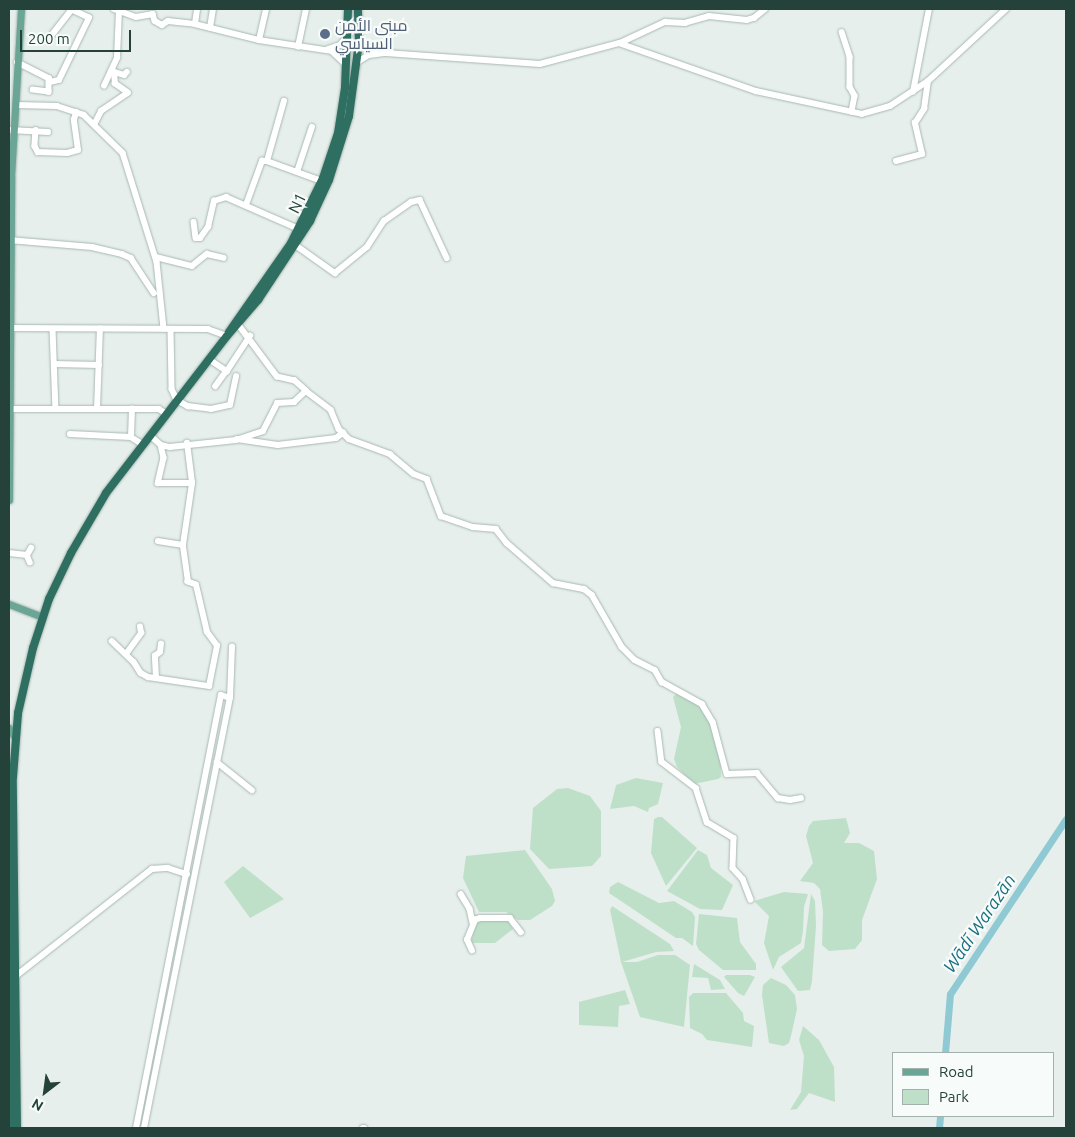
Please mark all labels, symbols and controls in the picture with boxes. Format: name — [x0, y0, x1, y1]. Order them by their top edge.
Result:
place label: مبنى الأمن السياسي — [335, 15, 407, 53]
scale bar — [22, 20, 134, 52]
marker: مبنى الأمن السياسي — [319, 28, 331, 40]
text: 200 m — [28, 30, 70, 47]
street label: N1 — [284, 190, 310, 216]
water label: Wādī Warazān — [938, 870, 1020, 976]
legend — [892, 1052, 1055, 1117]
text: Road — [939, 1063, 974, 1080]
north arrow — [20, 1067, 70, 1117]
text: Park — [939, 1088, 969, 1105]
text: N — [29, 1095, 46, 1115]

